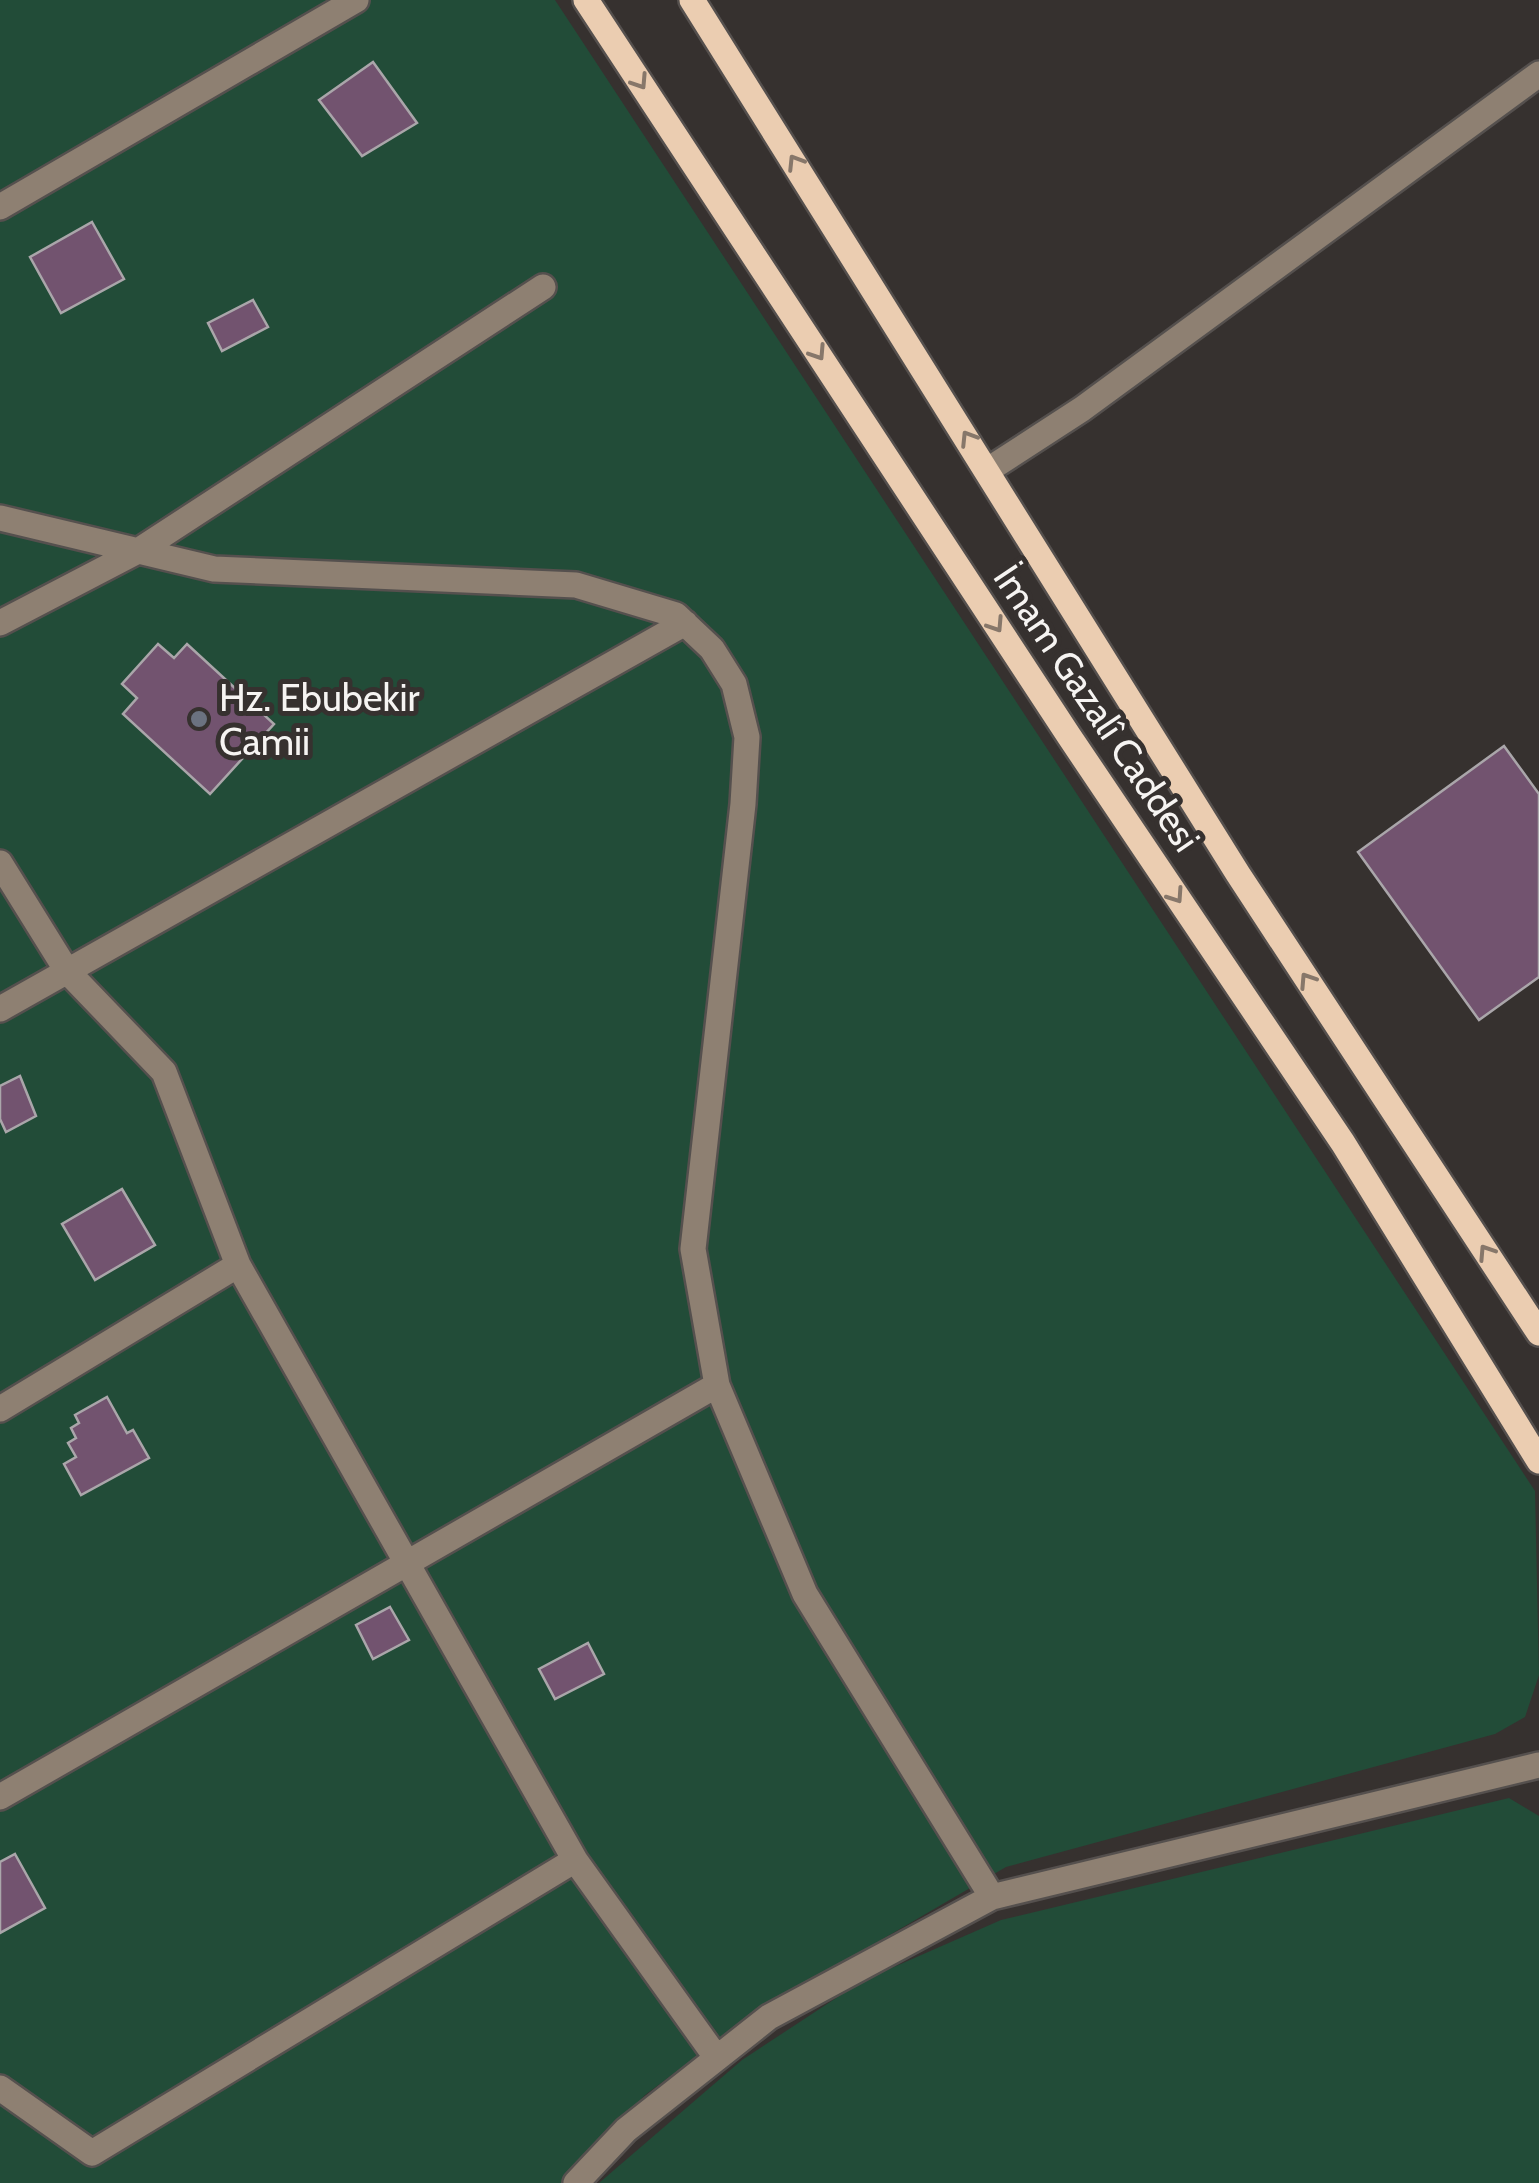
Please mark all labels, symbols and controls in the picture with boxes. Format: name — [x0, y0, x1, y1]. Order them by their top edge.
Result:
one-way arrow — [627, 71, 646, 89]
one-way arrow — [788, 155, 807, 173]
one-way arrow — [806, 342, 824, 361]
one-way arrow — [961, 430, 980, 448]
street label: İmam Gazalî Caddesi — [984, 556, 1210, 860]
one-way arrow — [984, 615, 1003, 633]
place label: Hz. Ebubekir Camii — [219, 674, 420, 765]
marker: Hz. Ebubekir Camii — [188, 708, 210, 730]
one-way arrow — [1164, 885, 1183, 903]
one-way arrow — [1301, 973, 1320, 991]
one-way arrow — [1479, 1244, 1498, 1262]

